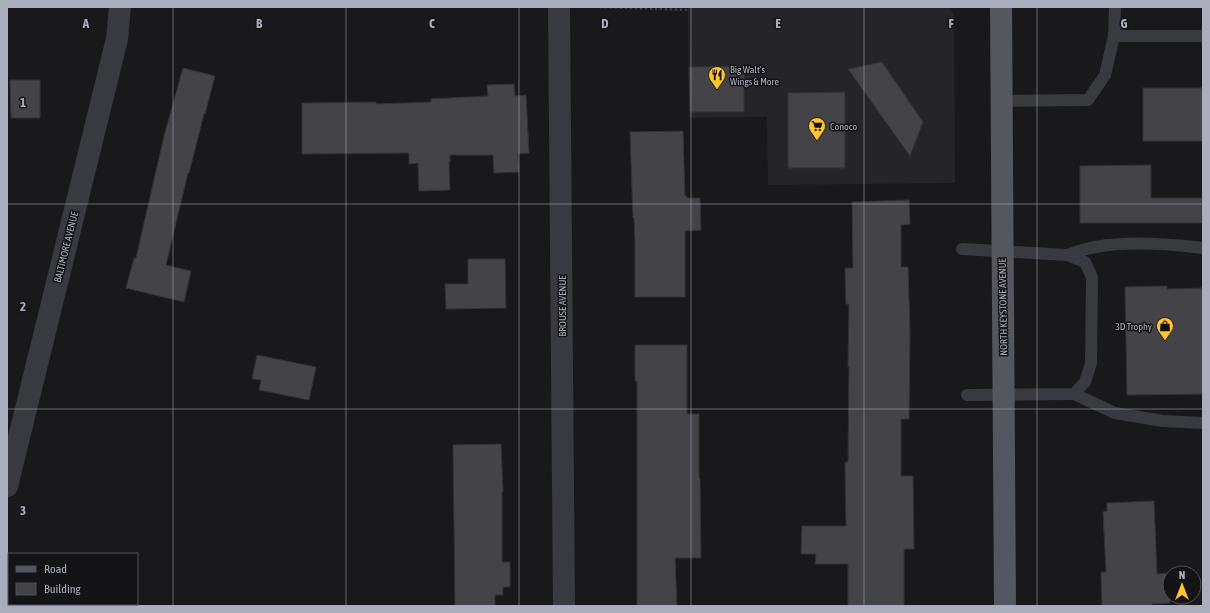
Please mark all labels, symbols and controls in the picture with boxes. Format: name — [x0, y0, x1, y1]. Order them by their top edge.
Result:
text: A — [82, 16, 90, 31]
text: B — [256, 16, 263, 31]
text: C — [429, 16, 435, 31]
text: D — [601, 16, 609, 31]
text: E — [775, 16, 781, 31]
text: F — [948, 16, 954, 31]
text: G — [1121, 16, 1128, 31]
place label: Big Walt's Wings & More — [730, 64, 780, 87]
restaurant icon: Big Walt's Wings & More — [707, 65, 727, 90]
text: 1 — [20, 95, 26, 110]
supermarket icon: Conoco — [807, 116, 827, 141]
place label: Conoco — [830, 121, 857, 132]
street label: BALTIMORE AVENUE — [52, 210, 80, 284]
street label: NORTH KEYSTONE AVENUE — [997, 257, 1009, 356]
street label: BROUSE AVENUE — [557, 275, 568, 337]
text: 2 — [20, 299, 26, 314]
shop icon: 3D Trophy — [1155, 316, 1175, 341]
place label: 3D Trophy — [1115, 321, 1152, 332]
text: 3 — [20, 503, 26, 518]
legend — [8, 553, 138, 605]
text: Road — [44, 562, 67, 576]
north arrow — [1162, 565, 1202, 605]
text: N — [1179, 569, 1185, 581]
text: Building — [44, 582, 82, 596]

